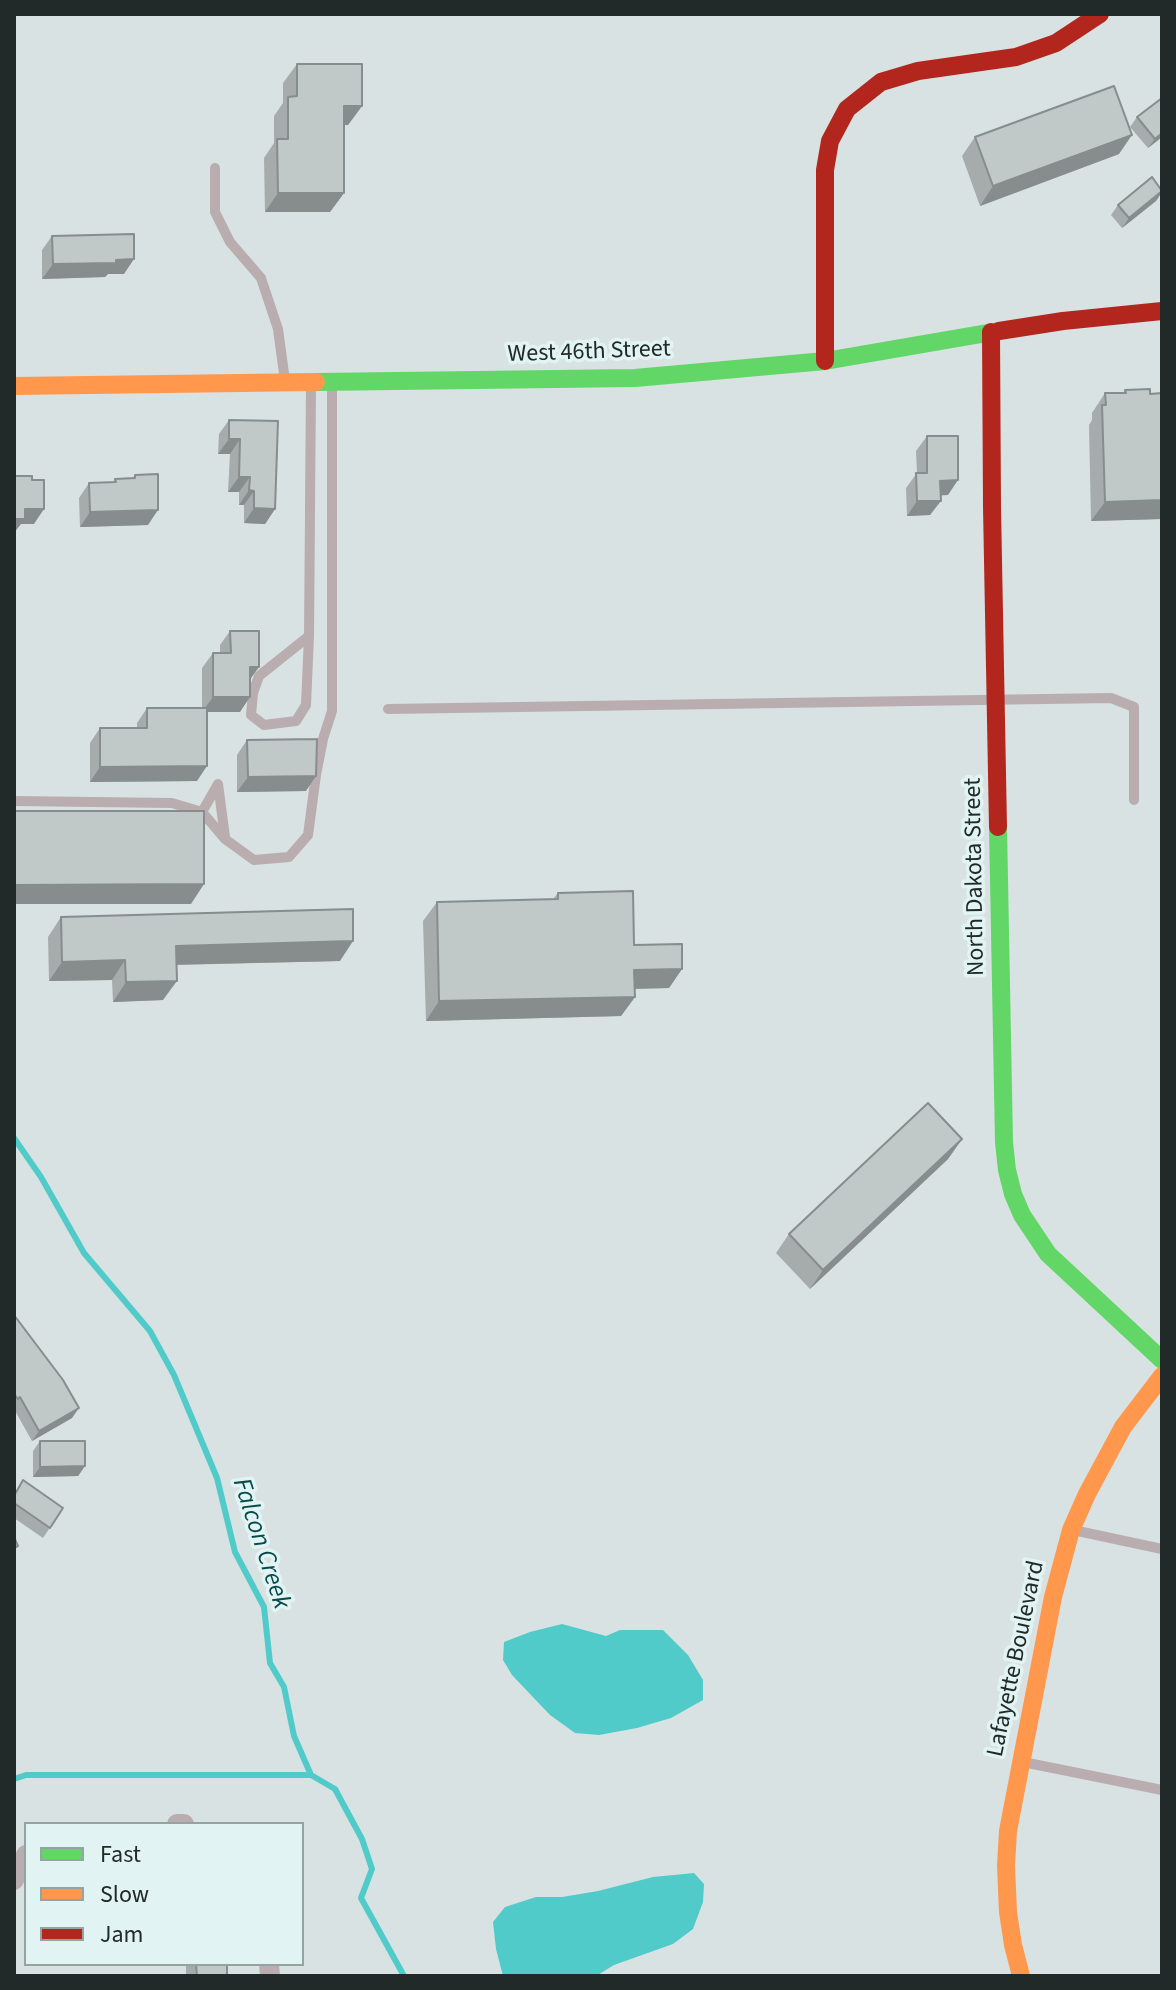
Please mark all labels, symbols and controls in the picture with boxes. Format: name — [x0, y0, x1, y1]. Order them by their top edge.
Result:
street label: West 46th Street — [507, 336, 671, 370]
street label: North Dakota Street — [960, 778, 992, 976]
water label: Falcon Creek — [224, 1475, 296, 1613]
street label: Lafayette Boulevard — [982, 1558, 1052, 1760]
legend — [24, 1822, 304, 1966]
text: Fast — [100, 1837, 141, 1872]
text: Slow — [100, 1877, 149, 1912]
text: Jam — [100, 1917, 144, 1952]

